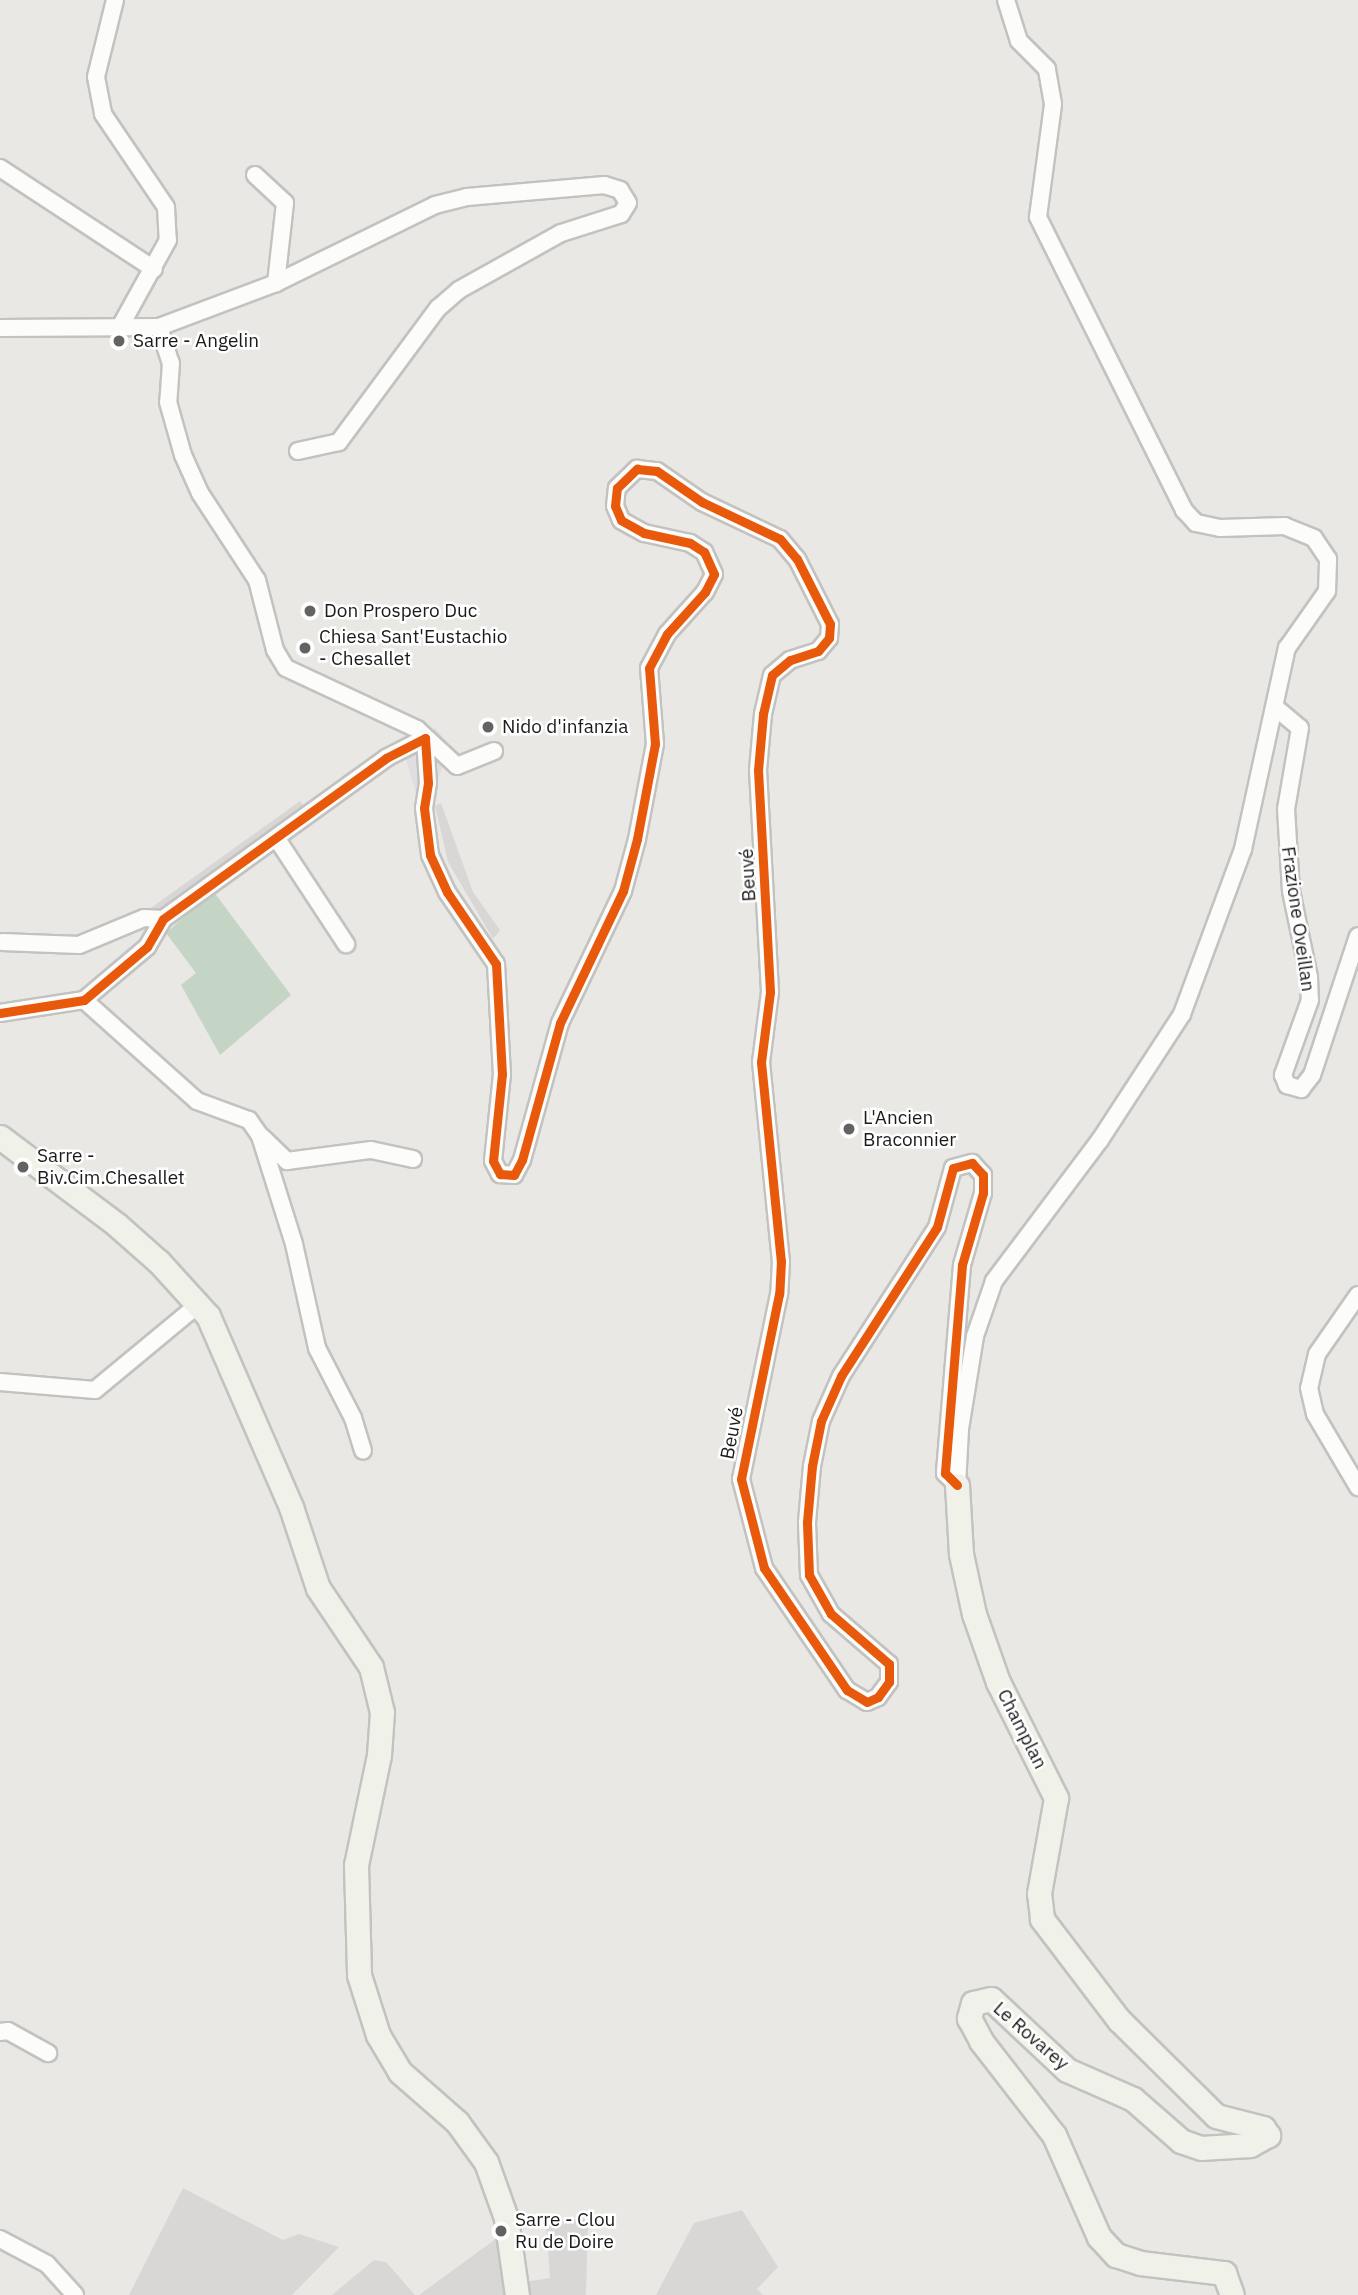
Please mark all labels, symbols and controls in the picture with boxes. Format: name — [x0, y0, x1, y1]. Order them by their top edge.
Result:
place label: Sarre - Angelin — [133, 330, 259, 352]
marker: Sarre - Angelin — [111, 333, 127, 349]
place label: Don Prospero Duc — [324, 600, 477, 622]
marker: Don Prospero Duc — [302, 603, 318, 619]
place label: Chiesa Sant'Eustachio - Chesallet — [319, 626, 507, 670]
marker: Chiesa Sant'Eustachio - Chesallet — [297, 640, 313, 656]
place label: Nido d'infanzia — [502, 716, 628, 738]
marker: Nido d'infanzia — [480, 719, 496, 735]
street label: Frazione Oveillan — [1277, 845, 1319, 993]
street label: Beuvé — [735, 848, 761, 902]
place label: L'Ancien Braconnier — [863, 1107, 956, 1151]
marker: L'Ancien Braconnier — [841, 1121, 857, 1137]
place label: Sarre - Biv.Cim.Chesallet — [37, 1145, 185, 1189]
marker: Sarre - Biv.Cim.Chesallet — [15, 1159, 31, 1175]
street label: Beuvé — [716, 1405, 748, 1461]
street label: Champlan — [992, 1685, 1052, 1773]
street label: Le Rovarey — [989, 1997, 1073, 2075]
place label: Sarre - Clou Ru de Doire — [515, 2209, 615, 2253]
marker: Sarre - Clou Ru de Doire — [493, 2223, 509, 2239]

